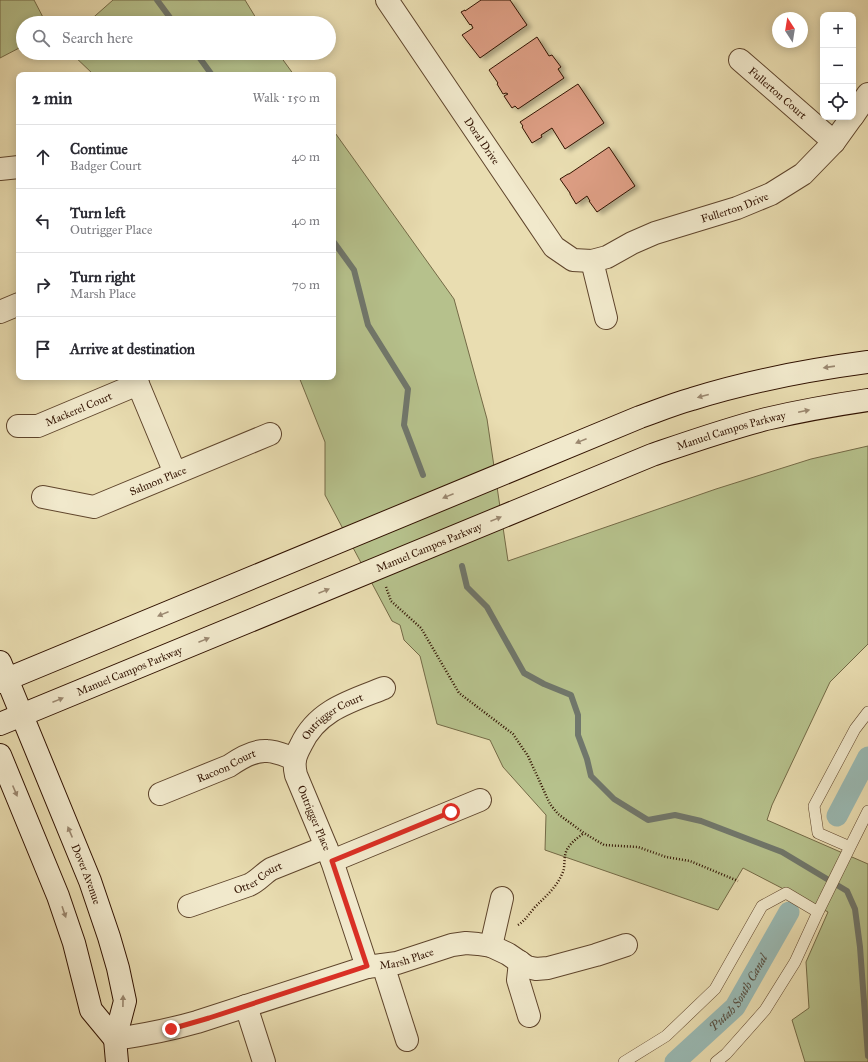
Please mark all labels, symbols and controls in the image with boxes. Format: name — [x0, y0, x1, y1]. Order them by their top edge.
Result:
north arrow — [772, 12, 808, 48]
map controls — [820, 12, 856, 120]
button: + — [820, 12, 856, 48]
search box — [16, 16, 336, 60]
icon: search — [30, 27, 52, 49]
text: Search here — [62, 29, 133, 47]
button: − — [820, 48, 856, 84]
street label: Fullerton Court — [746, 64, 809, 122]
button: locate — [820, 84, 856, 120]
text: 2 min — [32, 88, 72, 109]
text: Walk · 150 m — [252, 90, 320, 106]
street label: Doral Drive — [462, 115, 503, 167]
text: Continue — [70, 140, 128, 158]
icon: ahead — [32, 146, 54, 168]
text: 40 m — [291, 149, 320, 165]
text: Badger Court — [70, 158, 142, 174]
street label: Fullerton Drive — [699, 189, 771, 225]
text: Turn left — [70, 204, 126, 222]
icon: left — [32, 210, 54, 232]
text: 40 m — [291, 213, 320, 229]
text: Outrigger Place — [70, 222, 152, 238]
text: Turn right — [70, 268, 135, 286]
icon: right — [32, 274, 54, 296]
text: 70 m — [292, 277, 320, 293]
text: Marsh Place — [70, 286, 136, 302]
icon: arrive — [32, 338, 54, 360]
text: Arrive at destination — [70, 340, 195, 358]
one-way arrow — [823, 364, 835, 370]
street label: Mackerel Court — [43, 389, 114, 429]
one-way arrow — [696, 393, 708, 399]
street label: Manuel Campos Parkway — [675, 408, 788, 453]
one-way arrow — [798, 408, 810, 414]
one-way arrow — [574, 439, 586, 445]
street label: Salmon Place — [127, 463, 188, 498]
one-way arrow — [441, 494, 453, 500]
one-way arrow — [490, 516, 502, 522]
street label: Manuel Campos Parkway — [374, 519, 485, 575]
one-way arrow — [318, 587, 330, 593]
one-way arrow — [158, 611, 169, 617]
one-way arrow — [198, 637, 209, 643]
street label: Manuel Campos Parkway — [75, 643, 185, 698]
street label: Outrigger Court — [299, 690, 365, 742]
one-way arrow — [52, 697, 64, 703]
street label: Racoon Court — [195, 746, 257, 785]
street label: Outrigger Place — [294, 783, 334, 853]
one-way arrow — [12, 786, 18, 798]
route start — [442, 803, 460, 821]
one-way arrow — [66, 826, 73, 838]
street label: Dover Avenue — [69, 842, 104, 906]
street label: Otter Court — [232, 859, 284, 896]
one-way arrow — [61, 906, 67, 918]
street label: Marsh Place — [379, 945, 436, 972]
water label: Putah South Canal — [706, 950, 771, 1034]
one-way arrow — [120, 994, 126, 1007]
route end — [162, 1020, 180, 1038]

